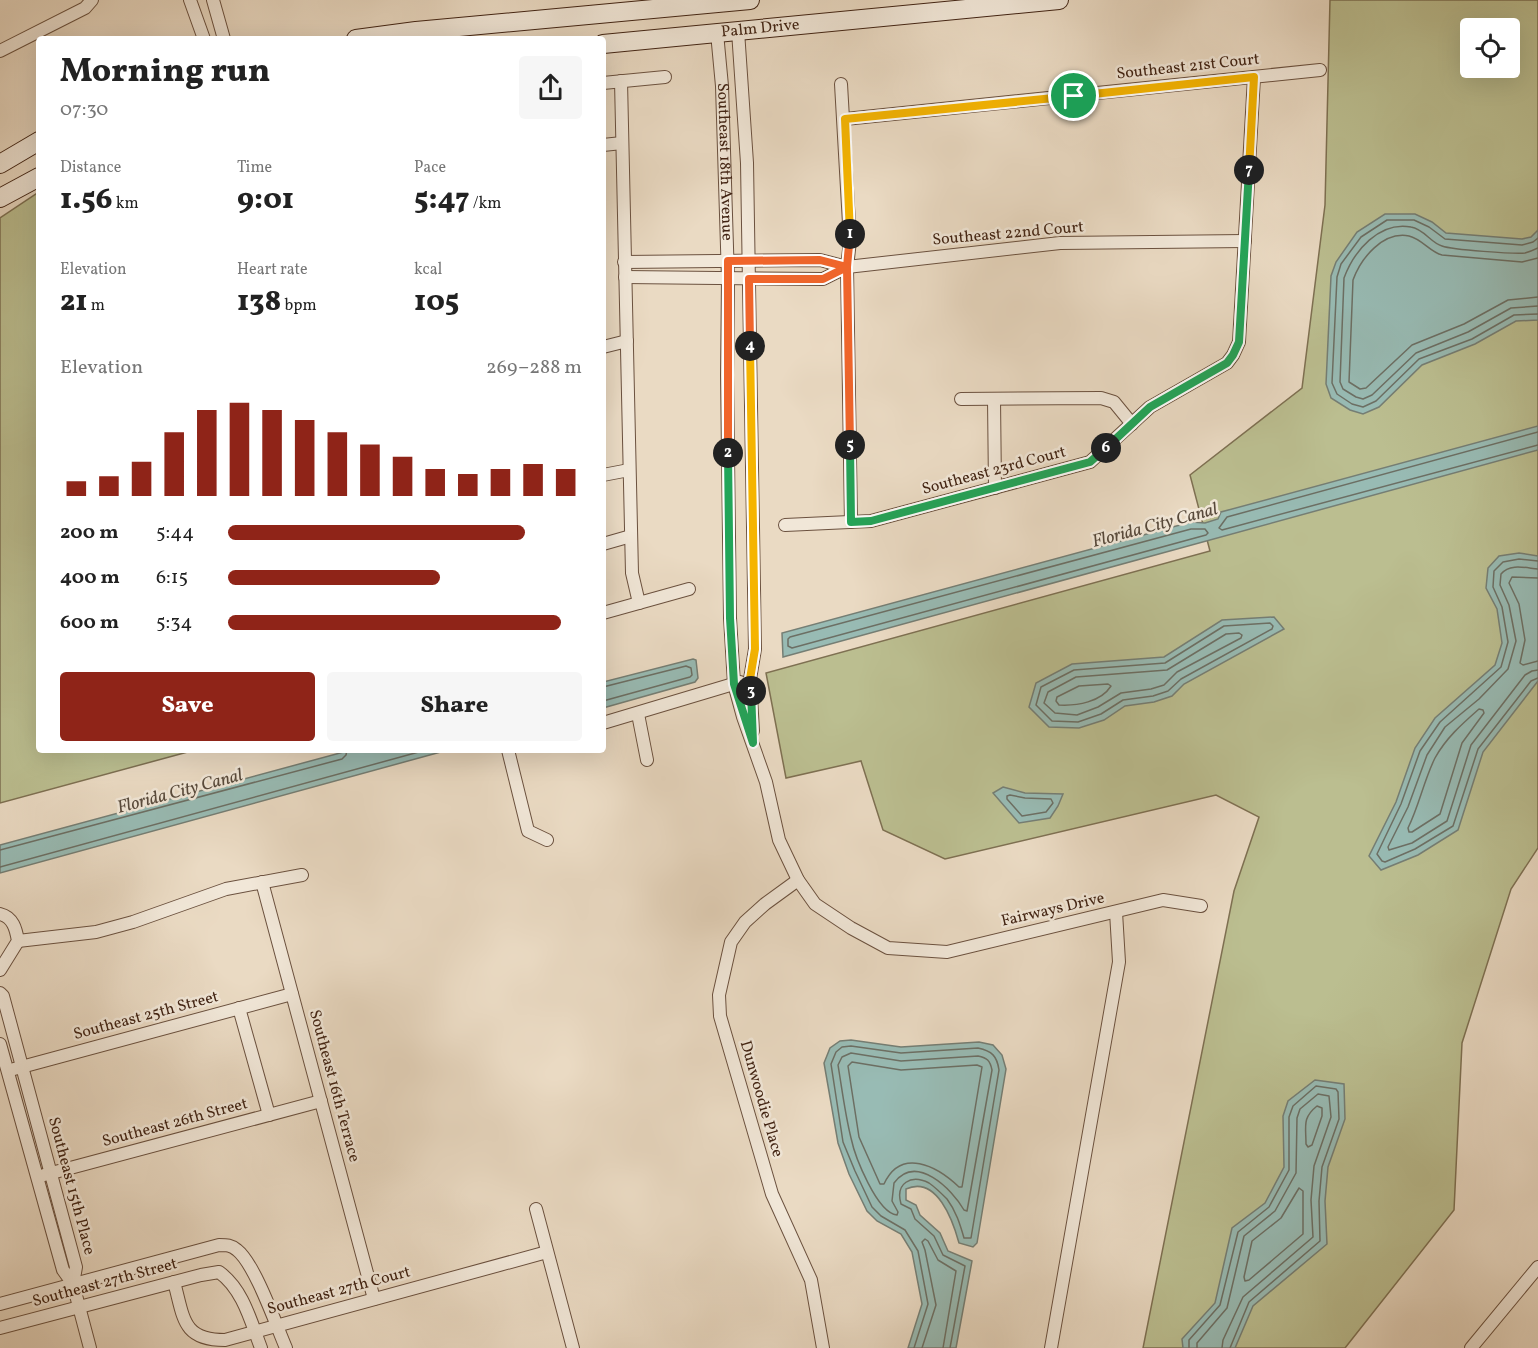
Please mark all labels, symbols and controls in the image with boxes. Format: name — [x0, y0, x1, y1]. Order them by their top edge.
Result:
street label: Palm Drive — [720, 14, 800, 44]
map controls — [1460, 18, 1520, 78]
button: locate — [1460, 18, 1520, 78]
street label: Southeast 21st Court — [1115, 49, 1261, 85]
text: Morning run — [60, 50, 270, 96]
button: share — [519, 56, 582, 119]
pin — [1048, 70, 1099, 121]
icon: arrive — [1057, 79, 1090, 112]
street label: Southeast 18th Avenue — [711, 82, 738, 241]
text: 07:30 — [60, 96, 108, 124]
pin: 7 — [1234, 155, 1264, 185]
text: Distance — [60, 157, 121, 179]
text: Time — [237, 157, 272, 179]
text: Pace — [414, 157, 446, 179]
text: 7 — [1245, 159, 1253, 181]
text: 1.56 — [60, 179, 113, 221]
text: 9:01 — [237, 179, 294, 221]
text: 5:47 — [414, 179, 470, 221]
text: km — [113, 193, 139, 215]
text: /km — [470, 193, 501, 215]
street label: Southeast 22nd Court — [931, 216, 1085, 252]
pin: 1 — [835, 219, 865, 249]
text: 1 — [847, 223, 853, 245]
text: Elevation — [60, 259, 127, 281]
text: Heart rate — [237, 259, 308, 281]
text: kcal — [414, 259, 442, 281]
text: 21 — [60, 281, 88, 323]
text: 138 — [237, 281, 281, 323]
text: 105 — [414, 281, 459, 323]
text: m — [88, 295, 105, 317]
text: bpm — [281, 295, 317, 317]
pin: 4 — [735, 331, 765, 361]
text: 4 — [745, 335, 755, 357]
text: Elevation — [60, 354, 143, 382]
text: 269–288 m — [486, 354, 582, 382]
pin: 5 — [835, 430, 865, 460]
pin: 6 — [1091, 433, 1121, 463]
text: 5 — [846, 434, 854, 456]
text: 6 — [1102, 437, 1110, 459]
pin: 2 — [713, 438, 743, 468]
street label: Southeast 23rd Court — [920, 441, 1069, 501]
text: 2 — [724, 442, 732, 464]
water label: Florida City Canal — [1089, 497, 1221, 555]
text: 200 m — [60, 519, 118, 547]
text: 5:44 — [156, 519, 194, 547]
text: 400 m — [60, 564, 120, 592]
text: 6:15 — [156, 564, 188, 592]
text: 600 m — [60, 609, 119, 637]
text: 5:34 — [156, 609, 193, 637]
button: Save — [60, 672, 315, 741]
button: Share — [327, 672, 582, 741]
pin: 3 — [736, 676, 766, 706]
text: 3 — [747, 680, 755, 702]
water label: Florida City Canal — [114, 763, 246, 821]
street label: Fairways Drive — [999, 887, 1107, 933]
street label: Southeast 25th Street — [71, 986, 221, 1046]
street label: Southeast 16th Terrace — [303, 1007, 365, 1165]
street label: Dunwoodie Place — [734, 1038, 788, 1160]
street label: Southeast 26th Street — [100, 1093, 251, 1153]
street label: Southeast 15th Place — [42, 1115, 100, 1257]
street label: Southeast 27th Street — [30, 1253, 180, 1313]
street label: Southeast 27th Court — [265, 1261, 413, 1321]

